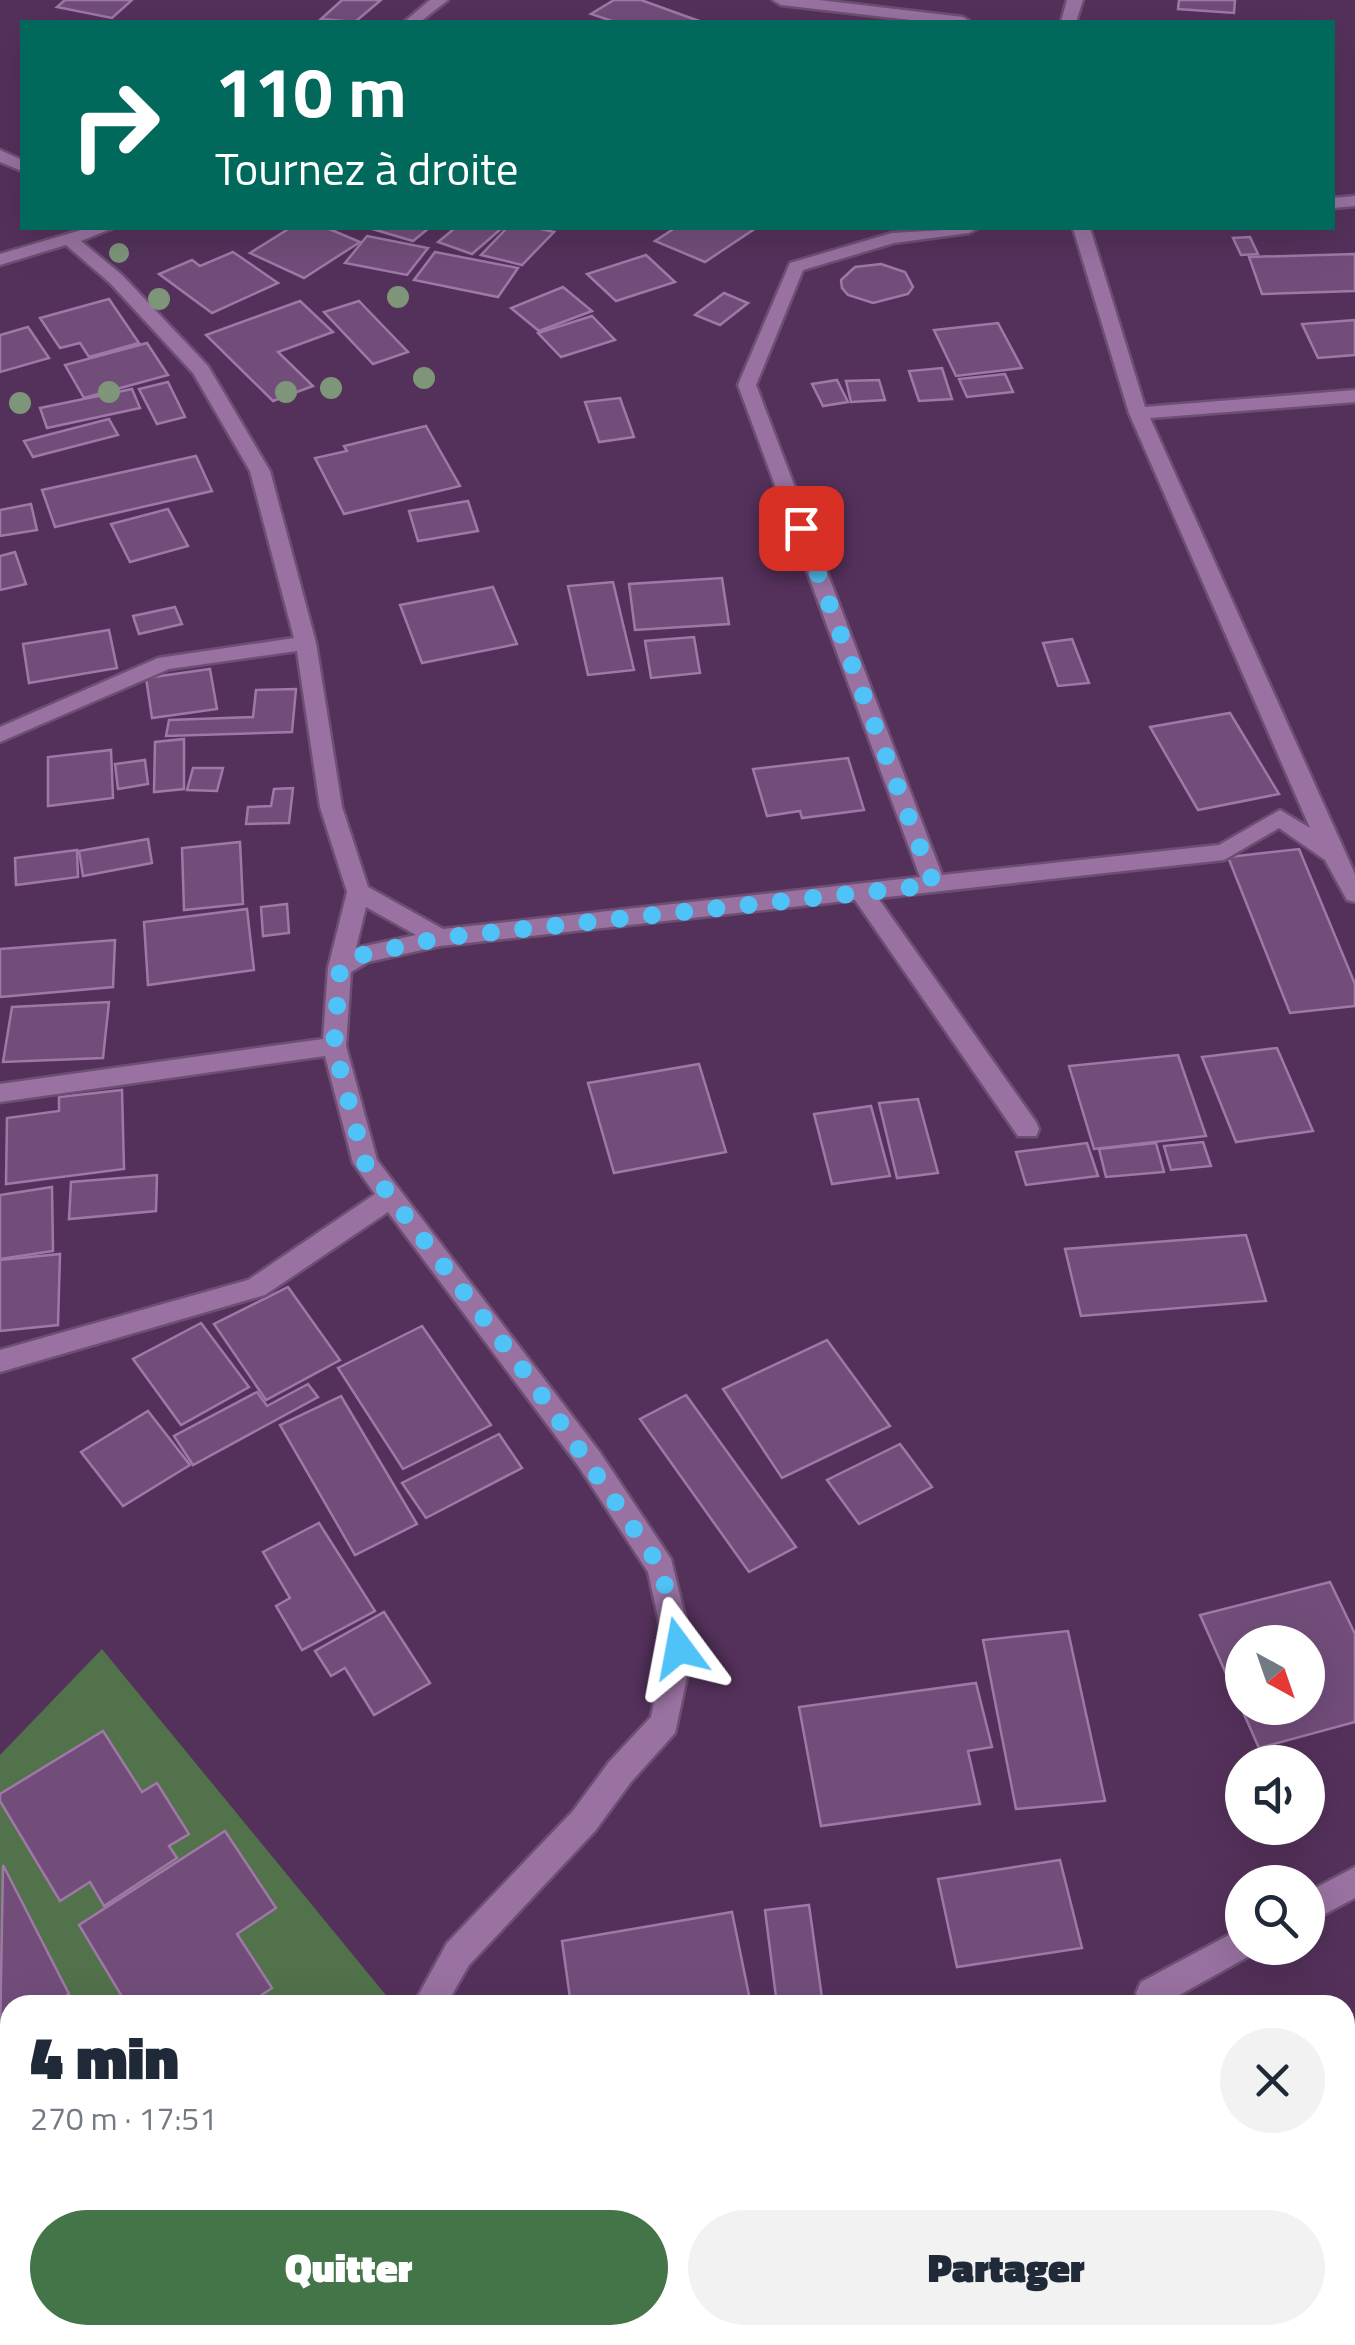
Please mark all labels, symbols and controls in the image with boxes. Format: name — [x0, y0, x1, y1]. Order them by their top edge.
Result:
text: 110 m — [215, 38, 407, 144]
icon: right — [50, 60, 180, 190]
text: Tournez à droite — [215, 134, 519, 202]
pin — [759, 486, 844, 571]
icon: arrive — [774, 501, 829, 556]
position arrow — [627, 1596, 731, 1700]
north arrow — [1225, 1625, 1325, 1725]
map controls — [1225, 1625, 1325, 1965]
button: sound — [1225, 1745, 1325, 1845]
button: search — [1225, 1865, 1325, 1965]
text: 4 min — [30, 2011, 179, 2102]
button: close — [1220, 2028, 1325, 2133]
text: 270 m · 17:51 — [30, 2094, 217, 2142]
button: Quitter — [30, 2210, 668, 2325]
button: Partager — [688, 2210, 1325, 2325]

